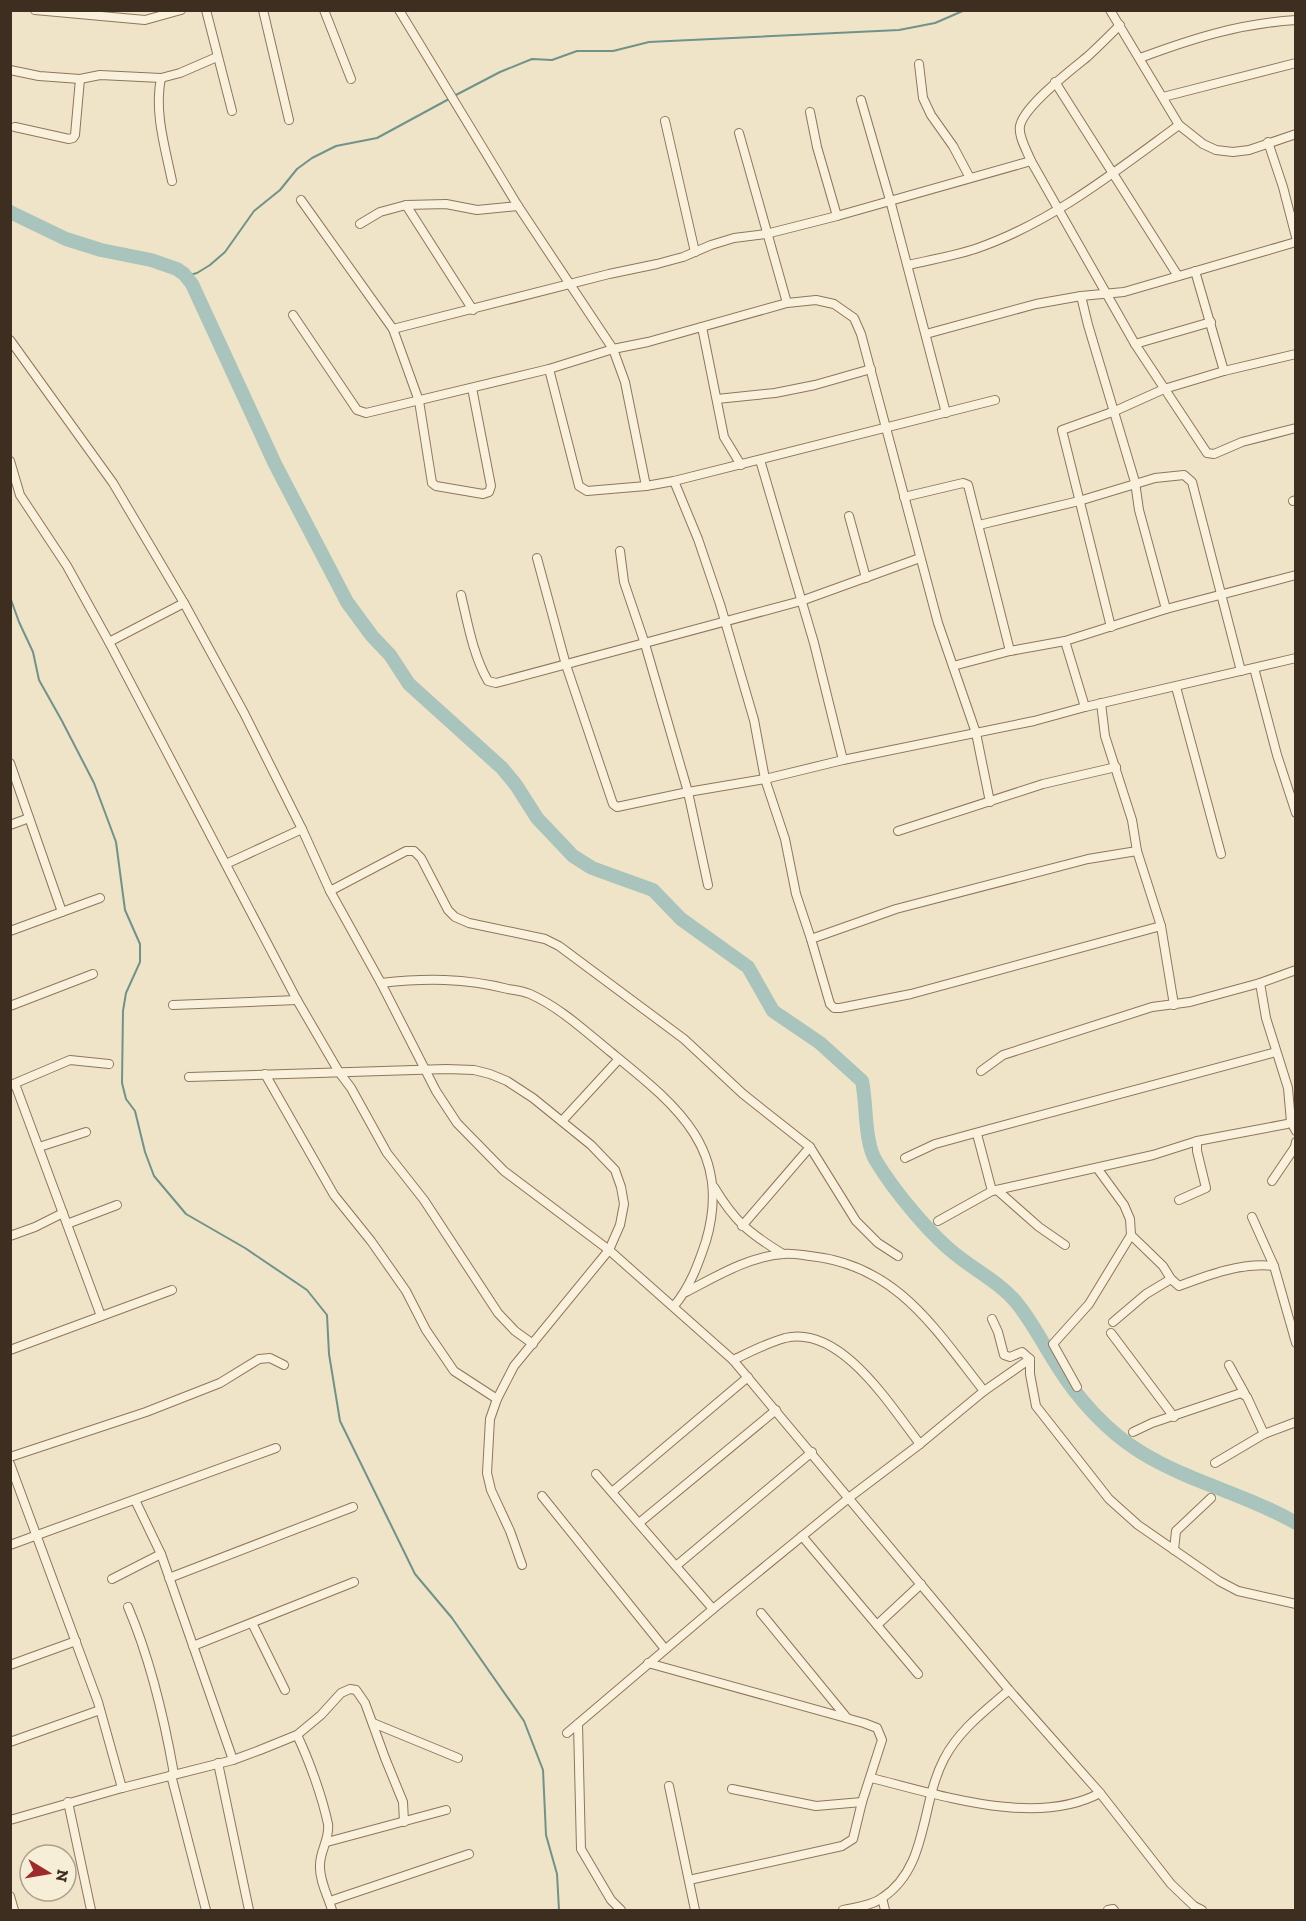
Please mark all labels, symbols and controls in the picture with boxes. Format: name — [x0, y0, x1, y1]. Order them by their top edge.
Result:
north arrow — [18, 1843, 78, 1903]
text: N — [52, 1868, 73, 1884]

